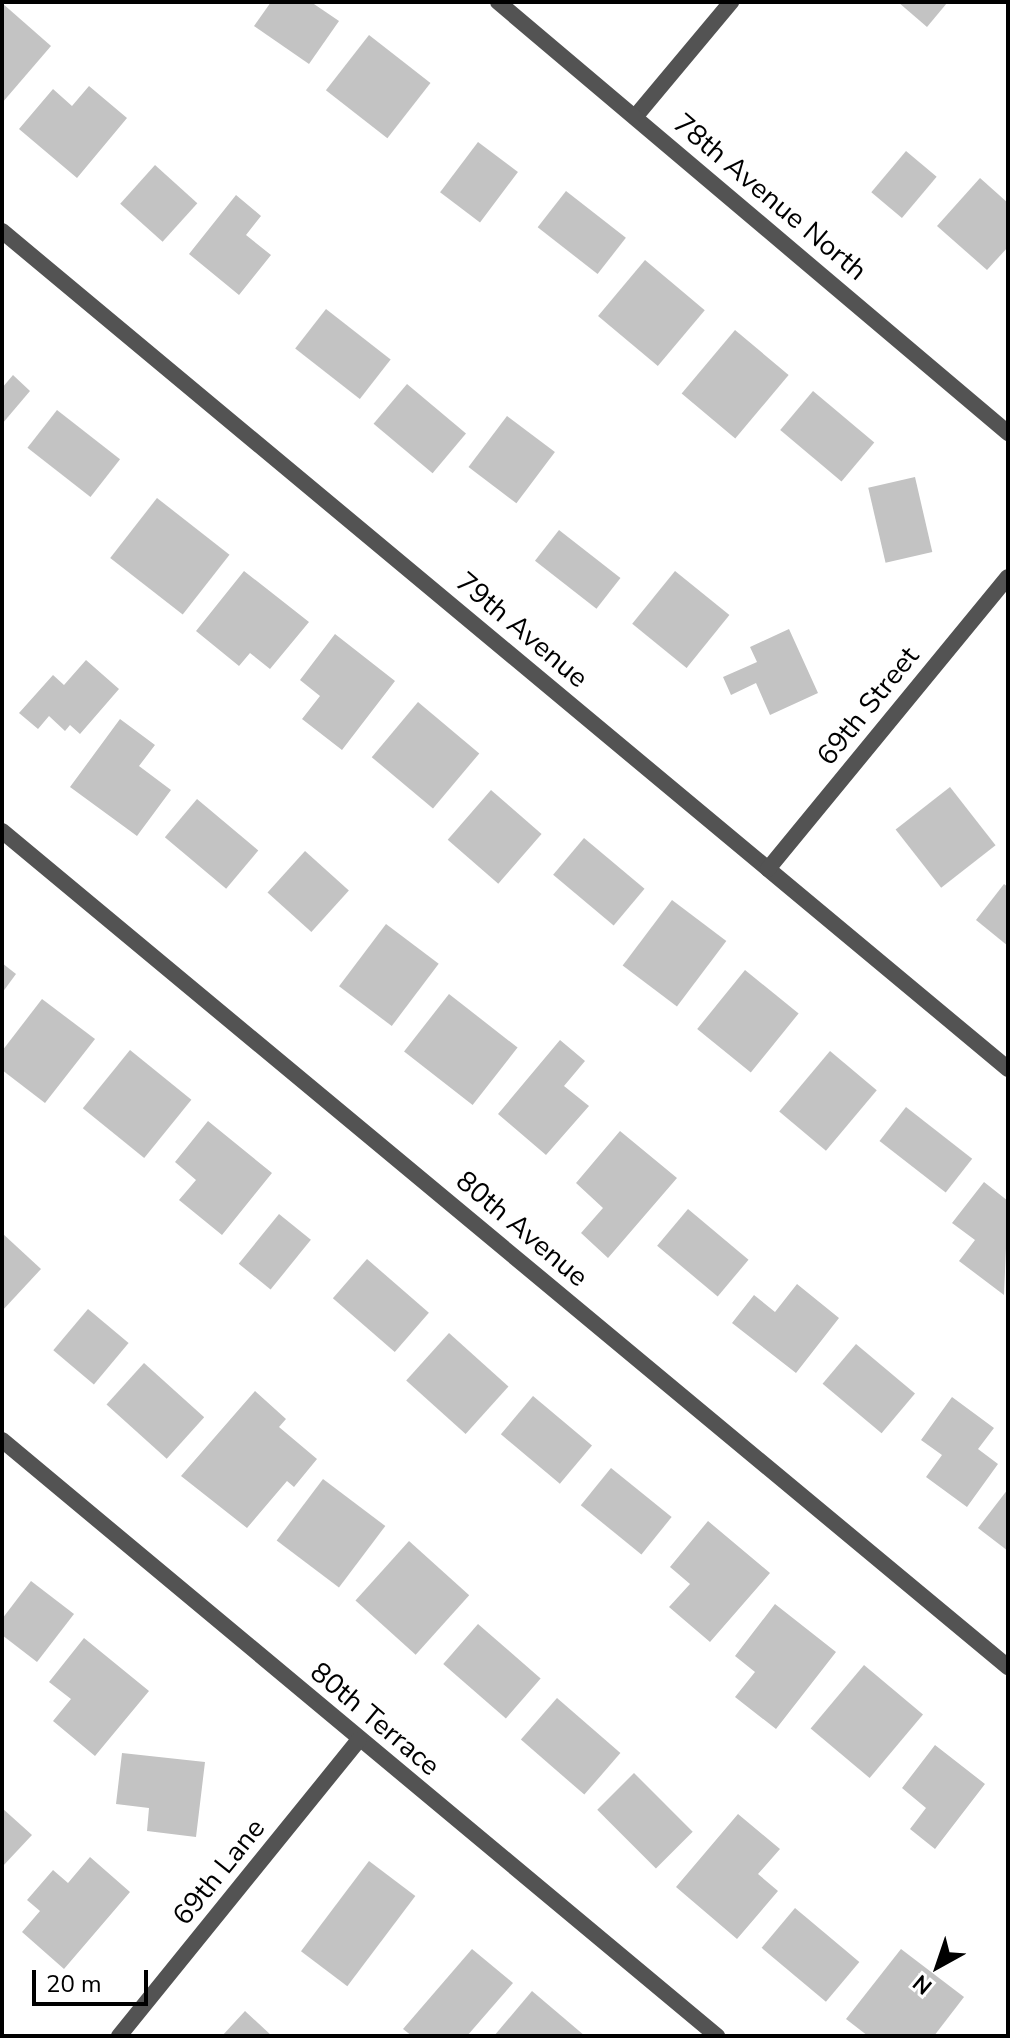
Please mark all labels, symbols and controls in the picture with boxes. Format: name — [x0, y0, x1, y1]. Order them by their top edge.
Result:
street label: 78th Avenue North — [667, 106, 873, 288]
street label: 79th Avenue — [449, 565, 595, 695]
street label: 69th Street — [810, 640, 926, 772]
street label: 80th Avenue — [449, 1164, 595, 1294]
street label: 80th Terrace — [304, 1655, 446, 1783]
street label: 69th Lane — [166, 1812, 272, 1932]
north arrow — [898, 1926, 978, 2006]
scale bar — [36, 1954, 152, 2004]
text: 20 m — [46, 1968, 102, 2000]
text: N — [907, 1968, 939, 2001]

